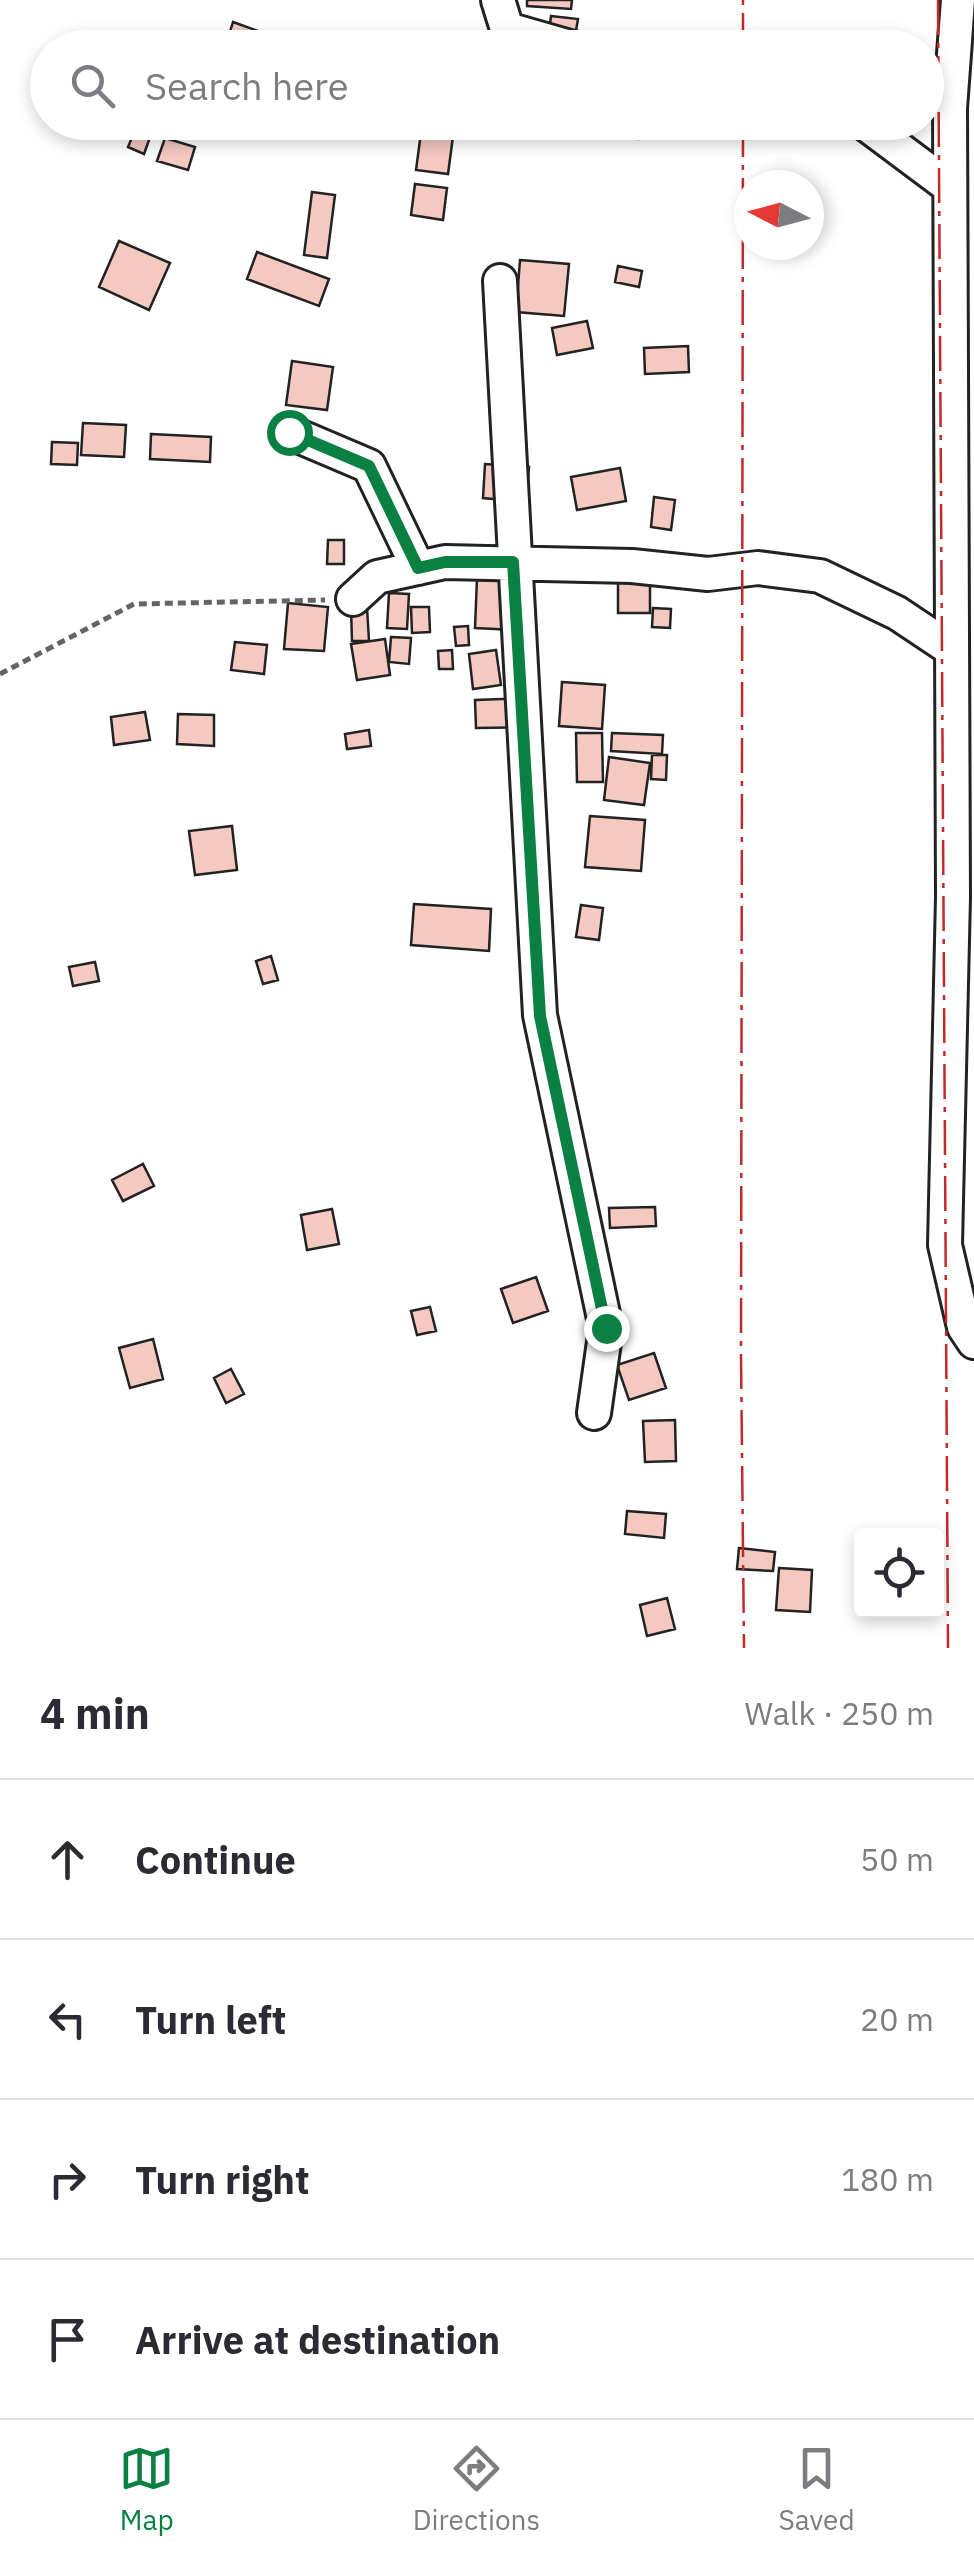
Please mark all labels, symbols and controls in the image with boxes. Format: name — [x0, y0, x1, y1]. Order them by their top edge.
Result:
search box — [30, 30, 944, 140]
icon: search — [65, 58, 120, 113]
text: Search here — [145, 61, 349, 110]
north arrow — [734, 170, 824, 260]
route start — [267, 410, 313, 456]
route end — [584, 1306, 630, 1352]
map controls — [854, 1528, 944, 1618]
button: locate — [854, 1528, 944, 1618]
text: 4 min — [40, 1686, 150, 1741]
text: Walk · 250 m — [745, 1692, 934, 1734]
icon: ahead — [40, 1832, 95, 1887]
text: Continue — [135, 1835, 296, 1884]
text: 50 m — [860, 1838, 934, 1880]
icon: left — [40, 1992, 95, 2047]
text: Turn left — [135, 1995, 286, 2044]
text: 20 m — [860, 1998, 934, 2040]
icon: right — [40, 2152, 95, 2207]
text: Turn right — [135, 2155, 310, 2204]
text: 180 m — [841, 2158, 934, 2200]
icon: arrive — [40, 2312, 95, 2367]
text: Arrive at destination — [135, 2315, 500, 2364]
tab: Map — [119, 2441, 174, 2538]
tab: Directions — [413, 2441, 540, 2538]
tab: Saved — [779, 2441, 855, 2538]

